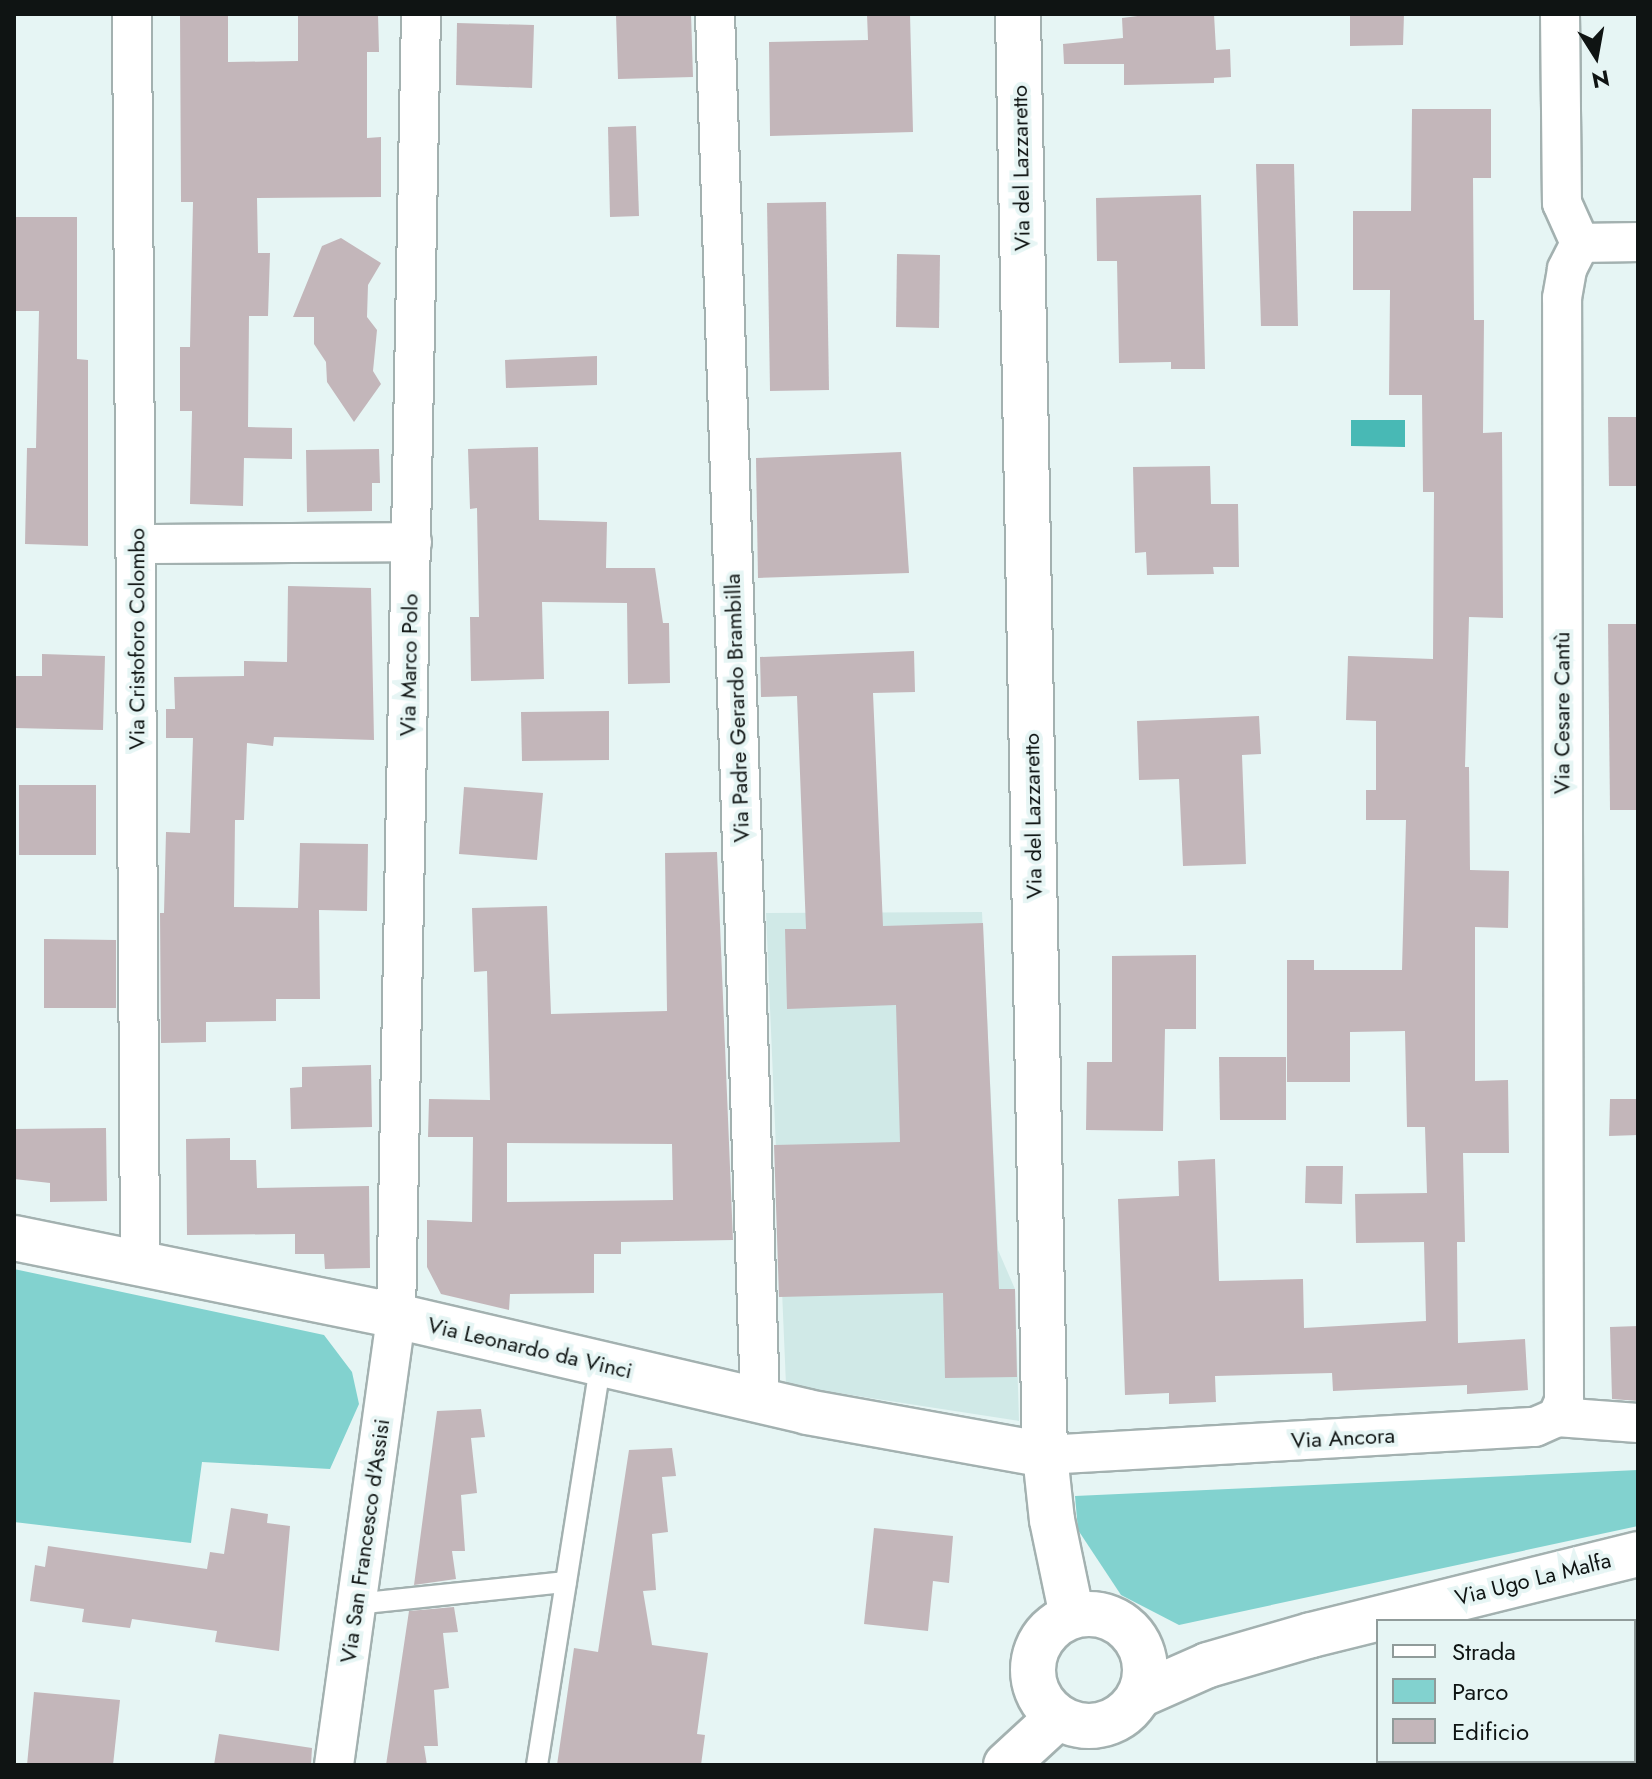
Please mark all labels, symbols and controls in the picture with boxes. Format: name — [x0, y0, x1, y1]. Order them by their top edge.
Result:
north arrow — [1556, 16, 1636, 96]
text: N — [1589, 62, 1612, 97]
street label: Via del Lazzaretto — [1006, 85, 1036, 251]
street label: Via Cristoforo Colombo — [124, 528, 150, 750]
street label: Via Padre Gerardo Brambilla — [719, 573, 755, 843]
street label: Via Marco Polo — [395, 593, 423, 737]
street label: Via Cesare Cantù — [1549, 632, 1575, 794]
street label: Via del Lazzaretto — [1018, 733, 1048, 899]
street label: Via Leonardo da Vinci — [425, 1312, 635, 1384]
street label: Via San Francesco d'Assisi — [335, 1417, 395, 1665]
street label: Via Ancora — [1290, 1422, 1396, 1454]
street label: Via Ugo La Malfa — [1452, 1547, 1614, 1611]
legend — [1376, 1619, 1636, 1763]
text: Strada — [1452, 1634, 1516, 1669]
text: Parco — [1452, 1674, 1508, 1709]
text: Edificio — [1452, 1714, 1529, 1749]

